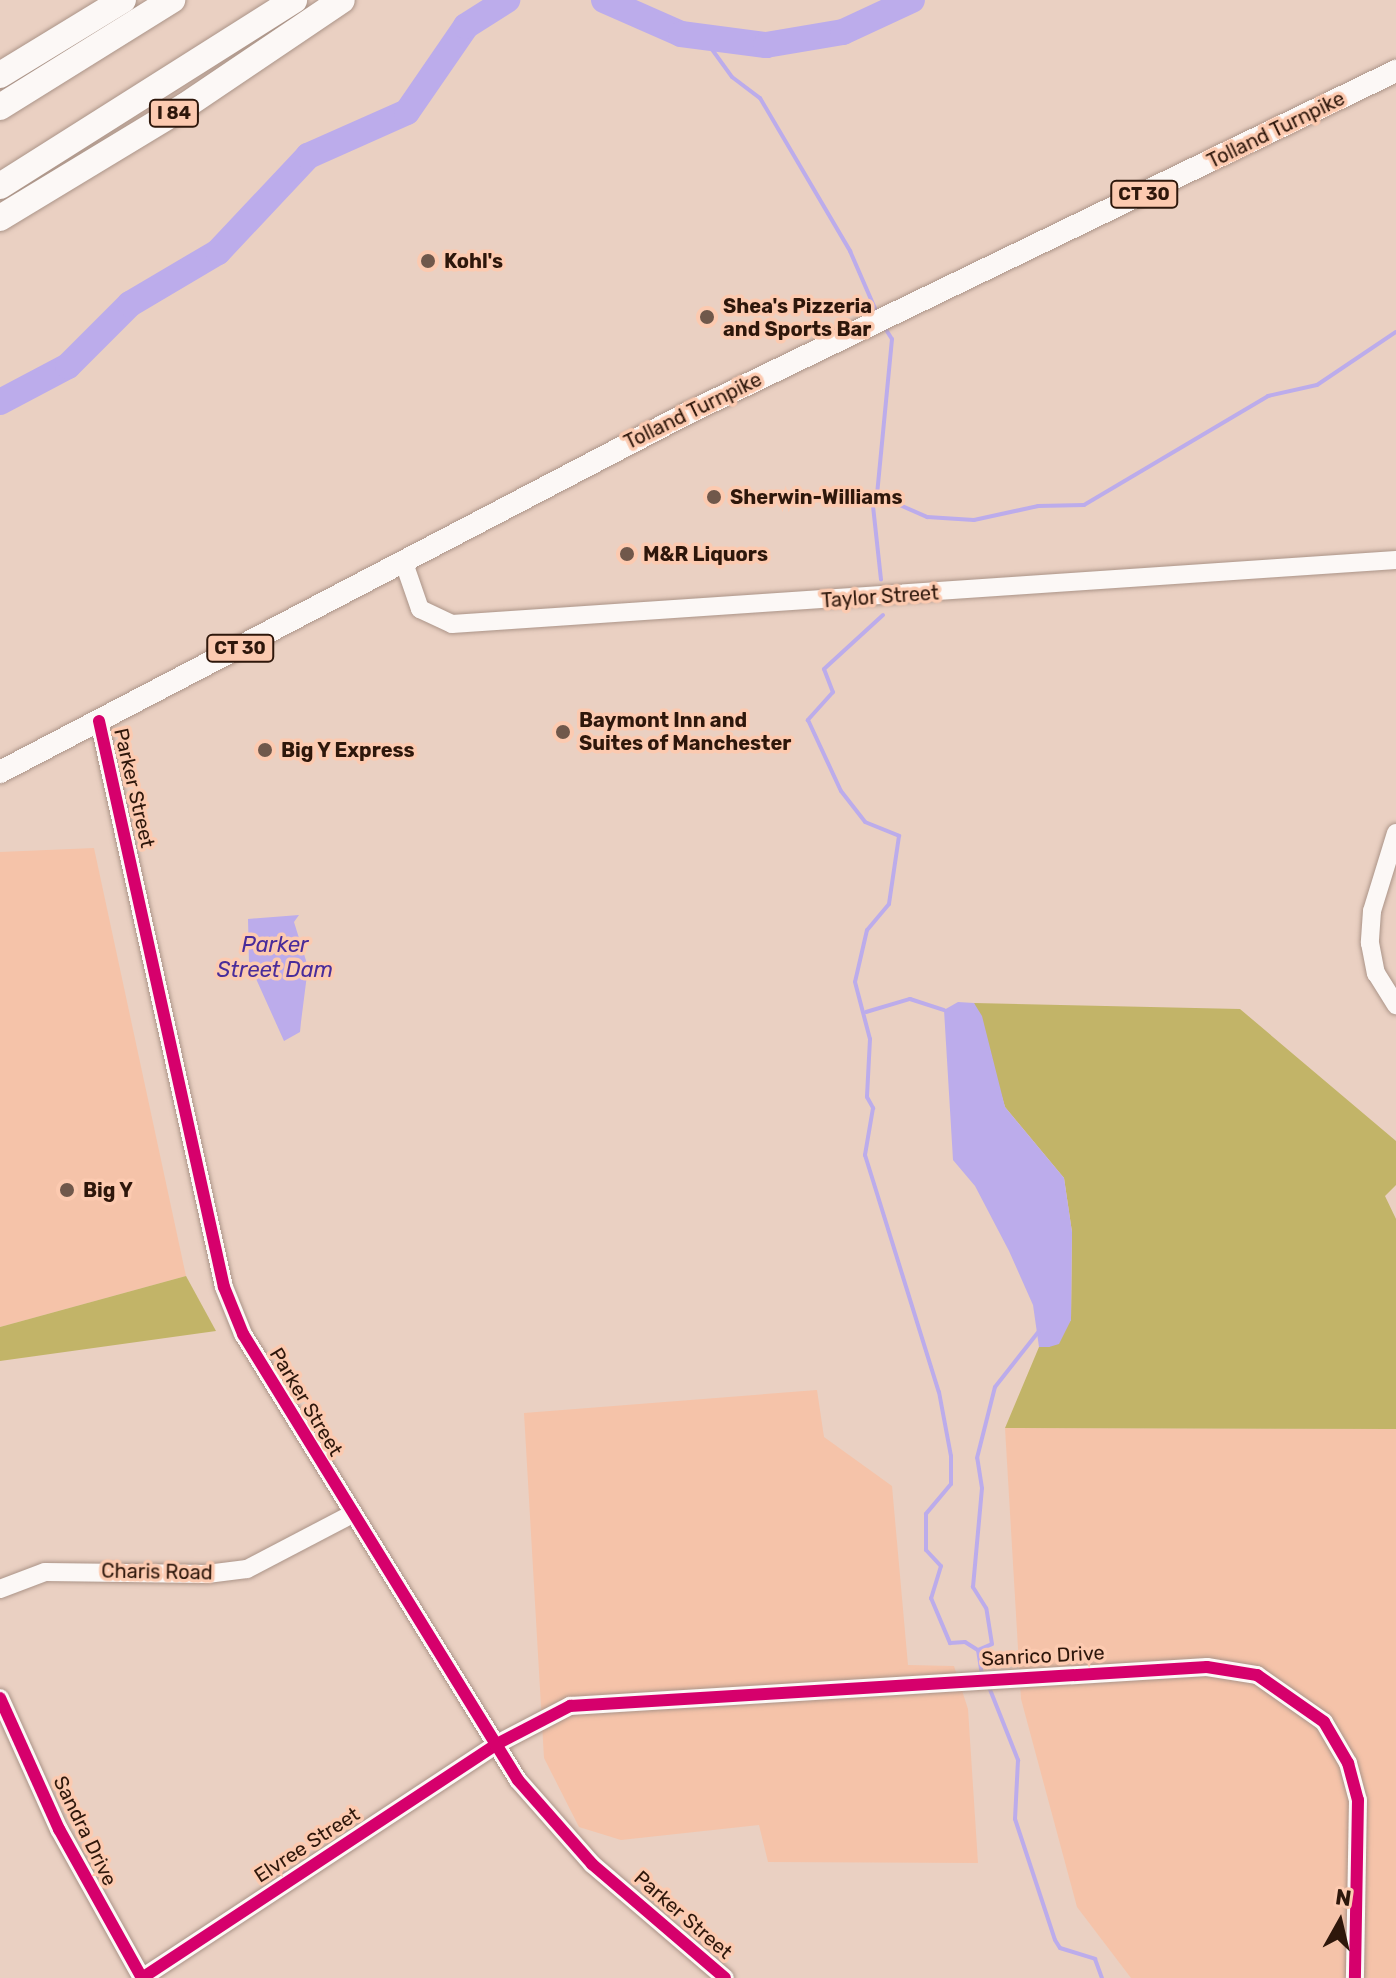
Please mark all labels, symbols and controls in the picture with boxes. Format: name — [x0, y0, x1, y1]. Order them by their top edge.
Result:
street label: Tolland Turnpike — [1203, 86, 1349, 174]
road number: I 84 — [148, 99, 200, 127]
road number: CT 30 — [1110, 180, 1178, 208]
place label: Kohl's — [444, 249, 503, 273]
marker: Kohl's — [419, 252, 437, 270]
place label: Shea's Pizzeria and Sports Bar — [723, 294, 872, 341]
marker: Shea's Pizzeria and Sports Bar — [698, 308, 716, 326]
street label: Tolland Turnpike — [620, 367, 766, 455]
place label: Sherwin-Williams — [730, 485, 902, 509]
marker: Sherwin-Williams — [705, 488, 723, 506]
place label: M&R Liquors — [643, 542, 768, 566]
marker: M&R Liquors — [618, 545, 636, 563]
street label: Taylor Street — [820, 581, 940, 613]
road number: CT 30 — [206, 634, 274, 662]
place label: Baymont Inn and Suites of Manchester — [579, 708, 792, 755]
marker: Baymont Inn and Suites of Manchester — [554, 723, 572, 741]
street label: Parker Street — [109, 726, 159, 850]
place label: Big Y Express — [281, 738, 416, 762]
marker: Big Y Express — [256, 741, 274, 759]
water label: Parker Street Dam — [217, 931, 333, 982]
place label: Big Y — [83, 1178, 133, 1202]
marker: Big Y — [58, 1181, 76, 1199]
street label: Parker Street — [264, 1343, 348, 1461]
street label: Charis Road — [101, 1559, 213, 1585]
street label: Sanrico Drive — [981, 1641, 1105, 1671]
street label: Sandra Drive — [48, 1772, 122, 1890]
street label: Elvree Street — [250, 1802, 364, 1888]
street label: Parker Street — [629, 1866, 737, 1964]
north arrow — [1300, 1882, 1380, 1962]
text: N — [1334, 1883, 1353, 1912]

